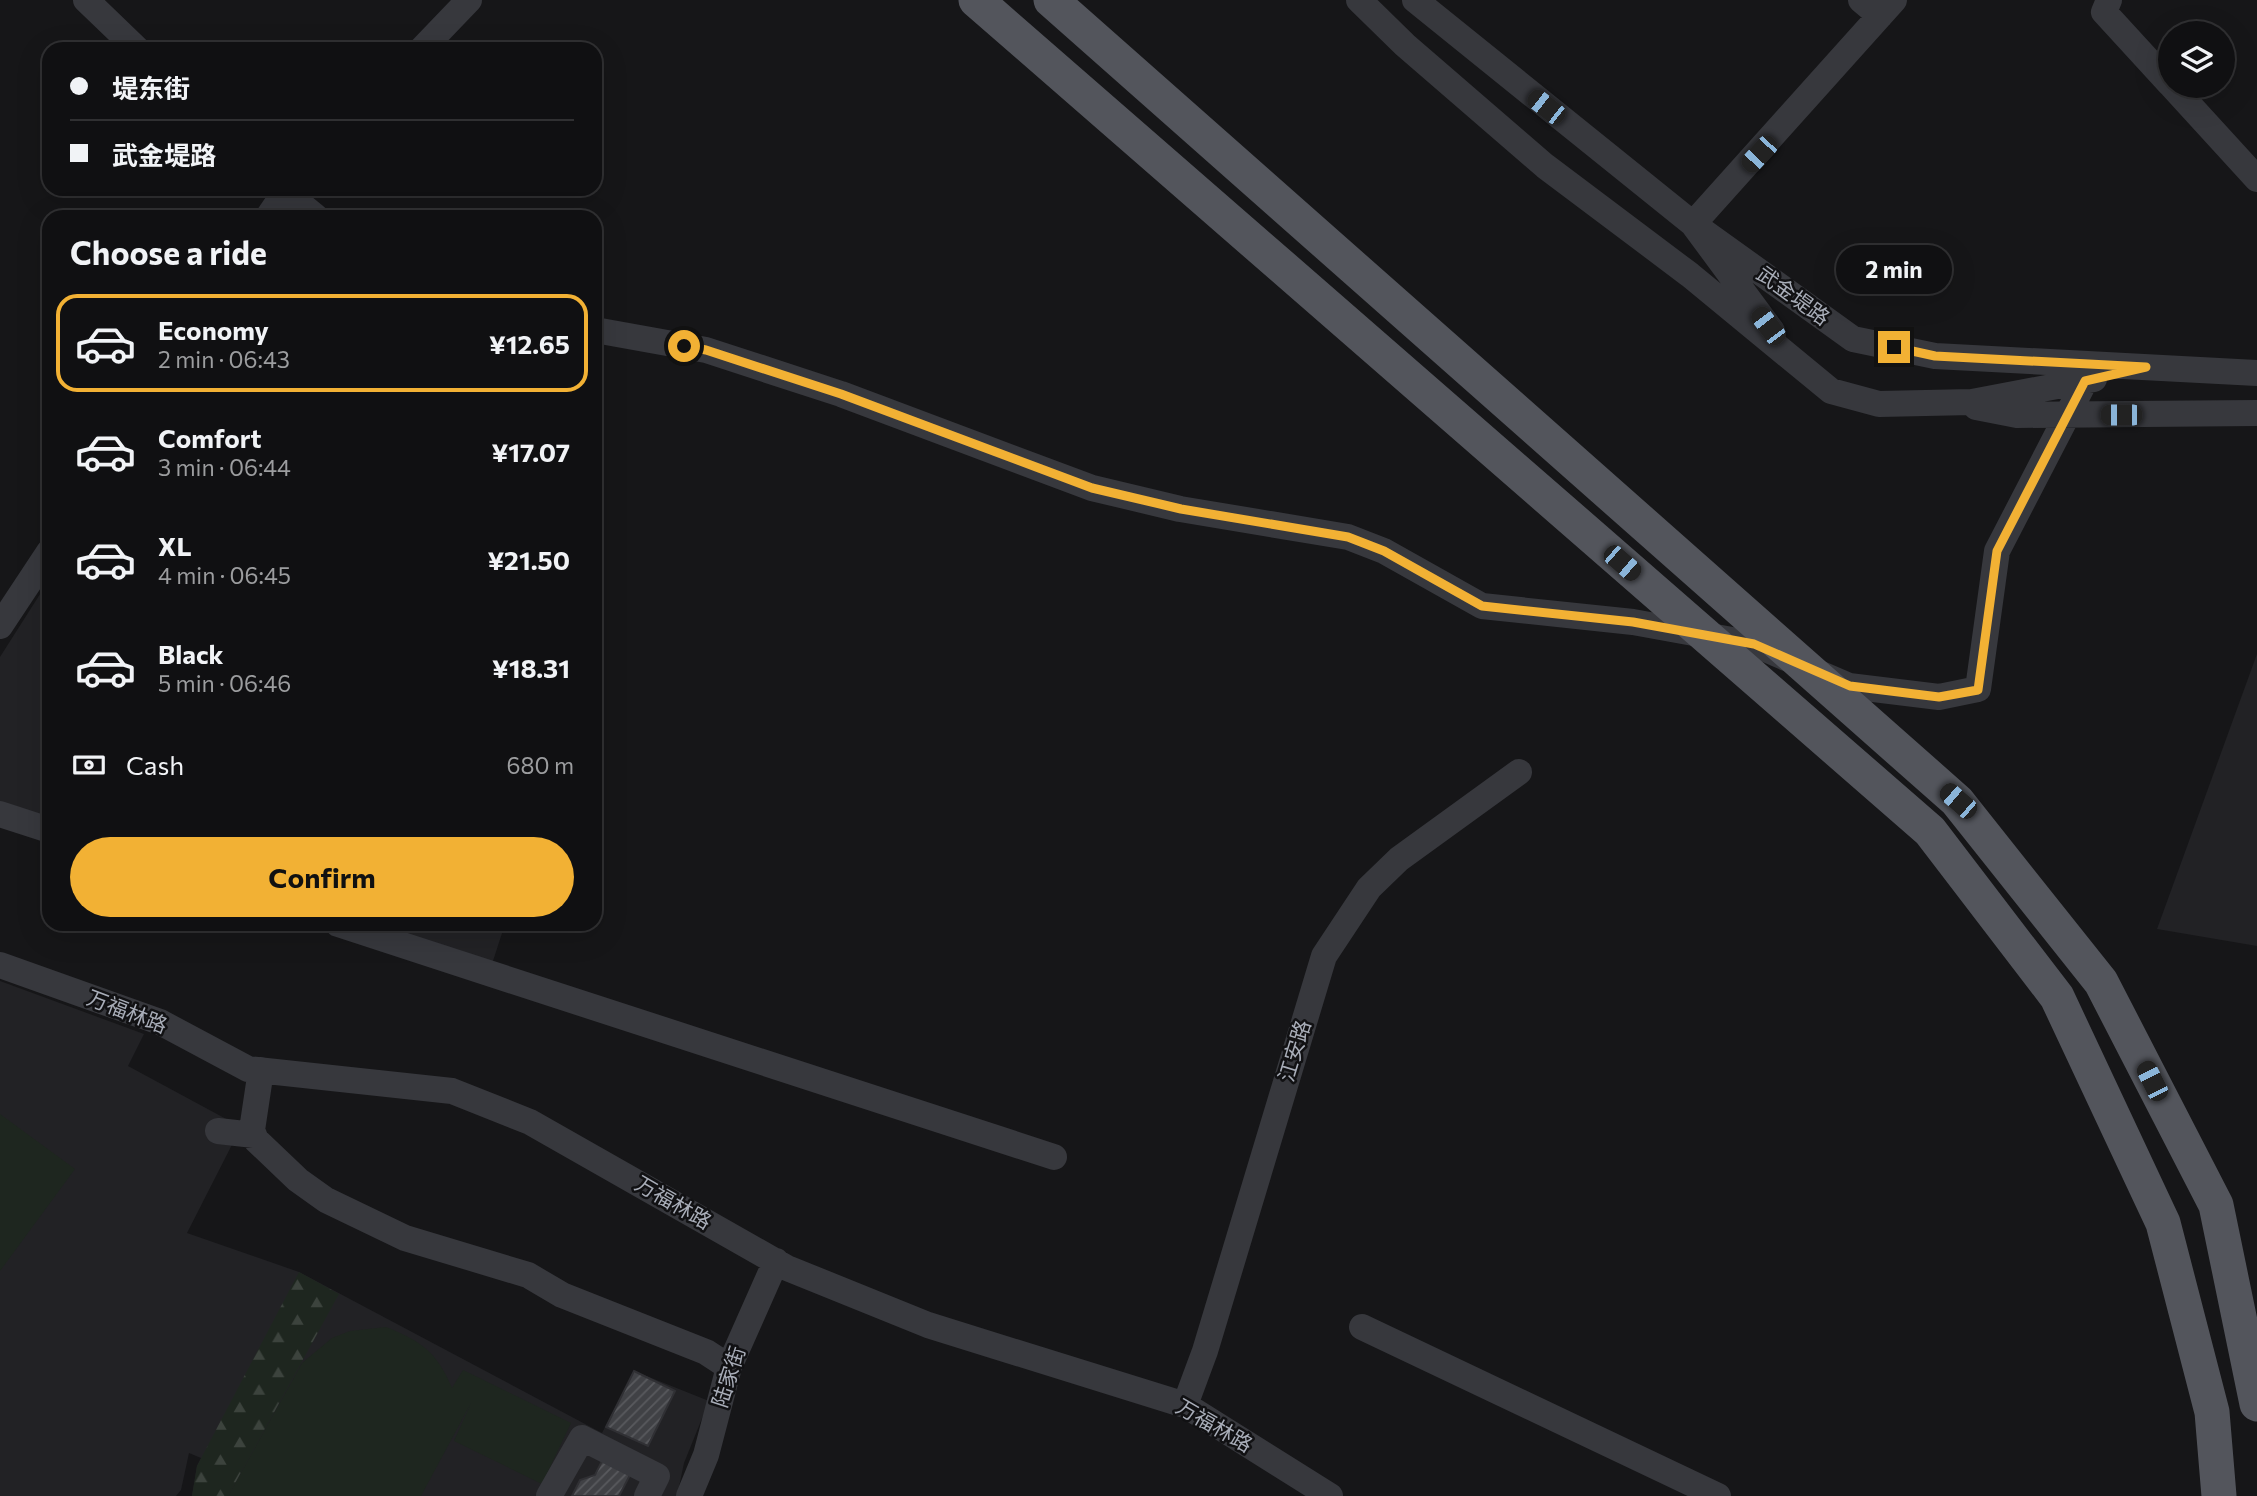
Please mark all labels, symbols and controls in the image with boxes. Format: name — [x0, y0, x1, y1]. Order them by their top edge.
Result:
map controls — [2158, 21, 2235, 98]
button: layers — [2158, 21, 2235, 98]
text: 堤东街 — [112, 72, 190, 103]
car — [1523, 86, 1570, 128]
car — [1737, 131, 1782, 177]
text: 武金堤路 — [112, 139, 216, 170]
text: Choose a ride — [70, 232, 267, 272]
callout: 2 min — [1836, 246, 1952, 294]
text: 2 min — [1865, 255, 1923, 283]
street label: 武金堤路 — [1753, 260, 1835, 330]
car — [1747, 303, 1790, 349]
icon: car — [74, 312, 137, 375]
text: Economy — [158, 314, 269, 345]
text: ¥12.65 — [489, 328, 570, 359]
route start — [668, 330, 700, 362]
route end — [1878, 331, 1910, 363]
text: 2 min · 06:43 — [158, 345, 290, 373]
car — [2101, 405, 2143, 426]
icon: car — [74, 420, 137, 483]
text: Comfort — [158, 422, 261, 453]
text: ¥17.07 — [492, 436, 570, 467]
text: 3 min · 06:44 — [158, 453, 291, 481]
icon: car — [74, 528, 137, 591]
text: XL — [158, 530, 192, 561]
car — [1600, 541, 1645, 585]
text: ¥21.50 — [487, 544, 570, 575]
text: 4 min · 06:45 — [158, 561, 291, 589]
icon: car — [74, 636, 137, 699]
text: Black — [158, 638, 224, 669]
text: ¥18.31 — [492, 652, 570, 683]
text: 5 min · 06:46 — [158, 669, 291, 697]
icon: cash — [70, 746, 108, 784]
text: Cash — [126, 749, 184, 780]
text: 680 m — [507, 751, 574, 779]
car — [1936, 779, 1981, 823]
button: Confirm — [70, 837, 574, 917]
street label: 万福林路 — [84, 984, 171, 1037]
street label: 江安路 — [1272, 1017, 1315, 1084]
car — [2134, 1058, 2171, 1104]
street label: 万福林路 — [631, 1170, 716, 1234]
street label: 陆家街 — [706, 1343, 749, 1410]
street label: 万福林路 — [1172, 1393, 1257, 1457]

